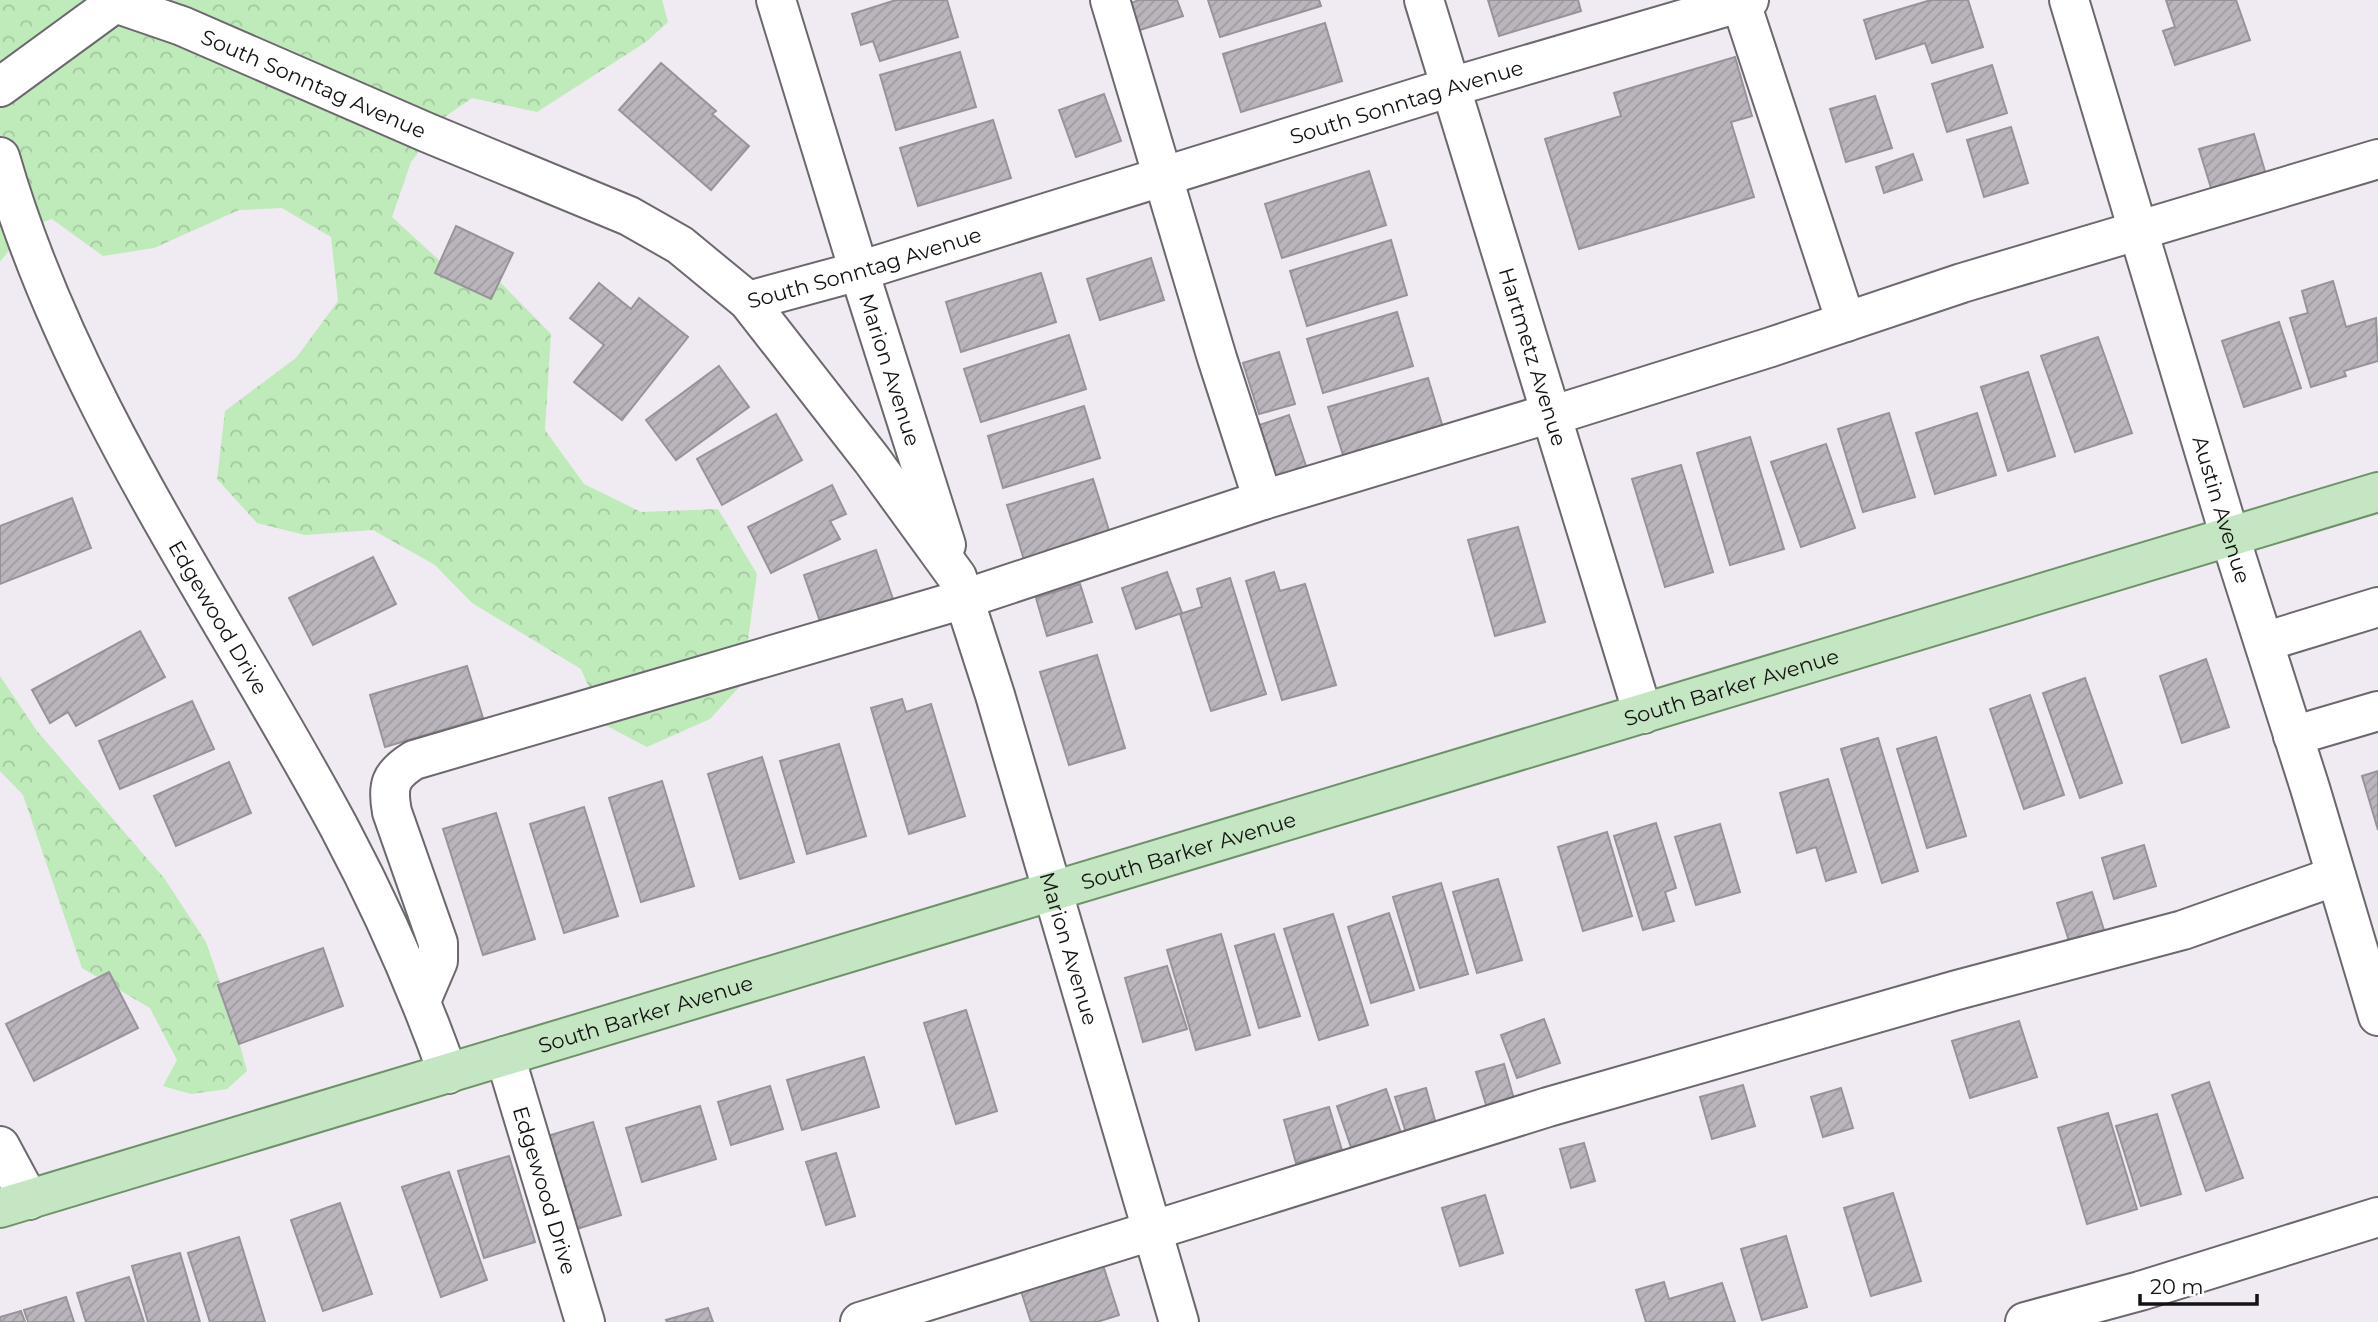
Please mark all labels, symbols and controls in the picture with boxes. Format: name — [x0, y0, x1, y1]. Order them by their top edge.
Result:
street label: South Sonntag Avenue — [198, 23, 430, 143]
street label: South Sonntag Avenue — [1287, 54, 1526, 149]
street label: South Sonntag Avenue — [744, 221, 984, 313]
street label: Hartmetz Avenue — [1494, 264, 1573, 449]
street label: Marion Avenue — [854, 290, 926, 449]
street label: Austin Avenue — [2188, 433, 2256, 586]
street label: Edgewood Drive — [164, 536, 274, 699]
street label: South Barker Avenue — [1621, 643, 1842, 731]
street label: South Barker Avenue — [1078, 806, 1299, 894]
street label: Marion Avenue — [1035, 869, 1104, 1028]
street label: South Barker Avenue — [535, 970, 756, 1058]
street label: Edgewood Drive — [508, 1103, 582, 1277]
scale bar — [2140, 1262, 2257, 1306]
text: 20 m — [2150, 1274, 2204, 1299]

